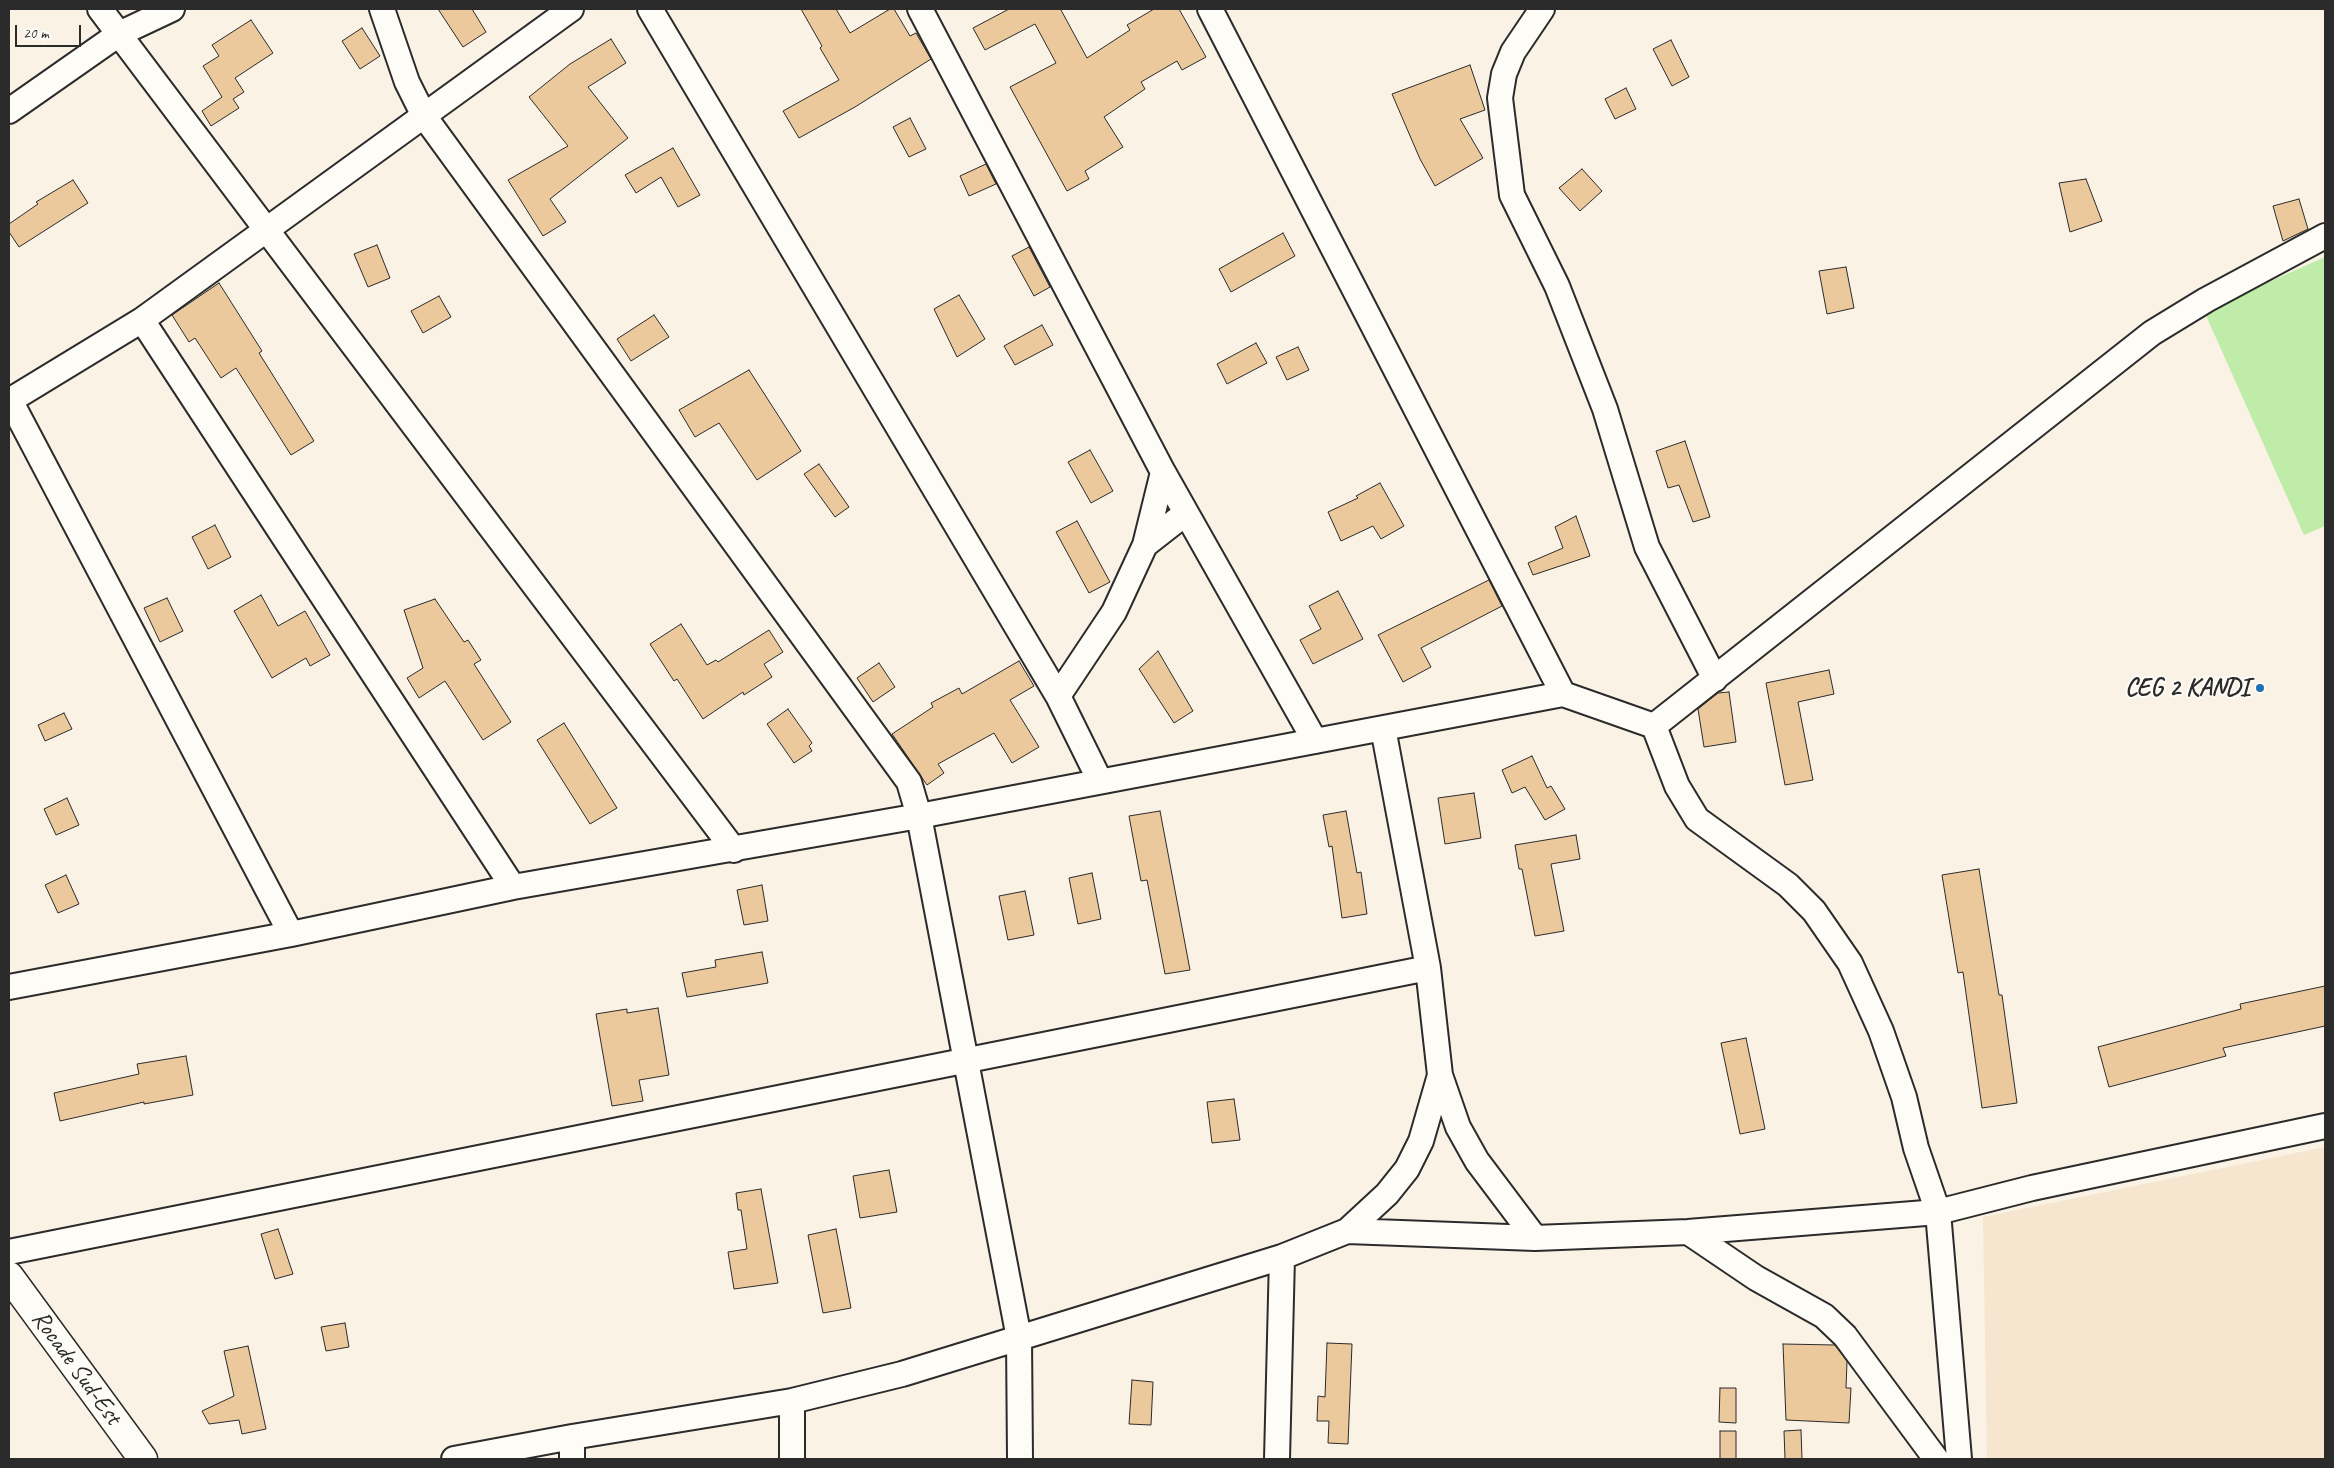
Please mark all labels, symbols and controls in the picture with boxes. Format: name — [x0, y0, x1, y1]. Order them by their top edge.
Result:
scale bar — [18, 15, 84, 47]
text: 20 m — [23, 24, 49, 43]
place label: CEG 2 KANDI — [2125, 673, 2250, 703]
marker: CEG 2 KANDI — [2254, 682, 2266, 694]
street label: Rocade Sud-Est — [25, 1305, 127, 1431]

